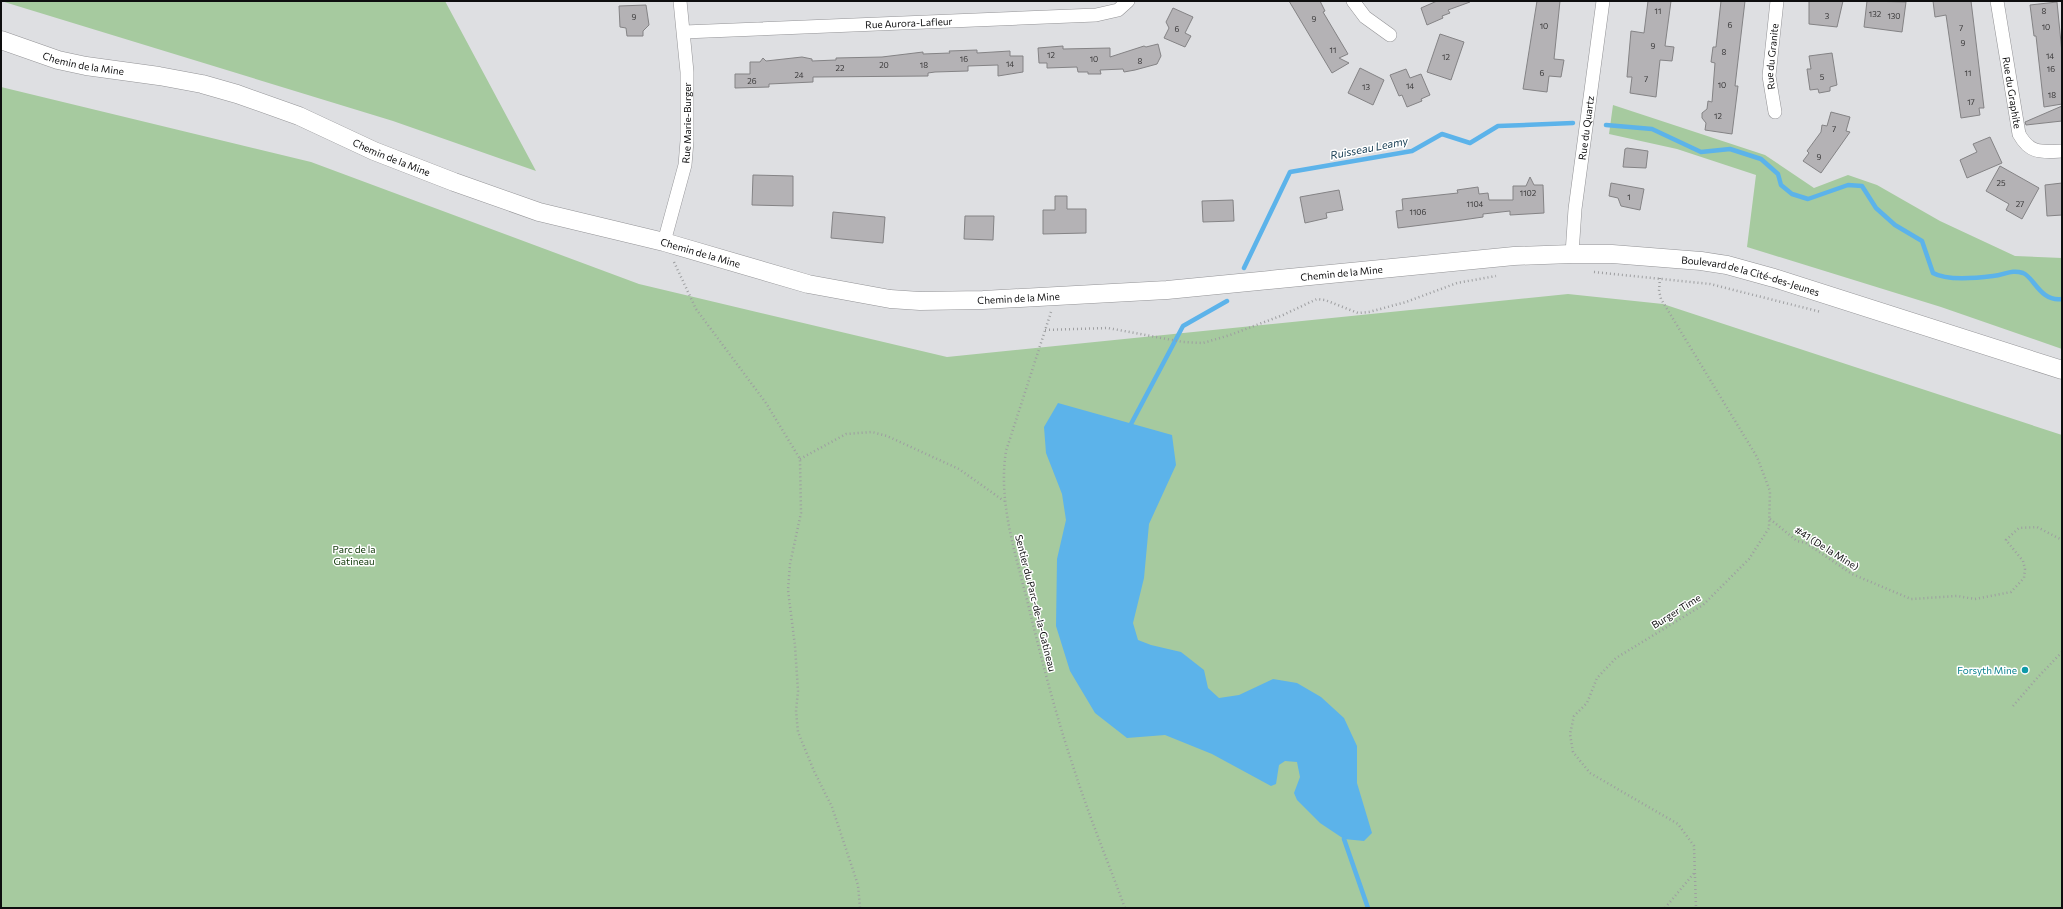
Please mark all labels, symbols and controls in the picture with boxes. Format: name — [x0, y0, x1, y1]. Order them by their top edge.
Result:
house number: 11 — [1655, 6, 1661, 16]
house number: 8 — [2042, 6, 2047, 16]
house number: 132 — [1869, 9, 1882, 19]
house number: 3 — [1825, 11, 1830, 21]
house number: 130 — [1887, 11, 1901, 21]
house number: 9 — [632, 12, 637, 22]
house number: 9 — [1312, 14, 1317, 24]
street label: Rue Aurora-Lafleur — [865, 15, 953, 31]
house number: 6 — [1728, 20, 1733, 30]
house number: 10 — [1540, 21, 1548, 31]
house number: 10 — [2042, 22, 2050, 32]
street label: Rue du Granite — [1763, 23, 1781, 91]
house number: 7 — [1959, 23, 1963, 33]
house number: 6 — [1175, 24, 1180, 34]
house number: 9 — [1961, 38, 1966, 48]
house number: 9 — [1651, 41, 1656, 51]
house number: 11 — [1330, 45, 1336, 55]
house number: 8 — [1722, 47, 1727, 57]
street label: Chemin de la Mine — [41, 49, 125, 77]
house number: 12 — [1047, 50, 1055, 60]
house number: 14 — [2046, 51, 2054, 61]
house number: 12 — [1442, 52, 1450, 62]
house number: 16 — [960, 54, 968, 64]
house number: 10 — [1090, 54, 1098, 64]
house number: 8 — [1138, 56, 1143, 66]
street label: Rue du Graphite — [2000, 56, 2024, 130]
house number: 14 — [1006, 59, 1014, 69]
house number: 20 — [879, 60, 889, 70]
house number: 18 — [920, 60, 928, 70]
house number: 22 — [836, 63, 845, 73]
house number: 16 — [2047, 64, 2055, 74]
house number: 6 — [1540, 68, 1545, 78]
house number: 11 — [1965, 68, 1971, 78]
house number: 24 — [794, 70, 804, 80]
house number: 5 — [1820, 72, 1825, 82]
house number: 7 — [1644, 74, 1648, 84]
house number: 26 — [747, 76, 757, 86]
house number: 10 — [1718, 80, 1726, 90]
house number: 14 — [1406, 81, 1414, 91]
street label: Rue Marie-Burger — [679, 82, 693, 164]
house number: 13 — [1362, 82, 1370, 92]
house number: 18 — [2048, 90, 2056, 100]
street label: Rue du Quartz — [1576, 95, 1596, 161]
house number: 17 — [1967, 97, 1975, 107]
house number: 12 — [1714, 111, 1722, 121]
house number: 7 — [1832, 124, 1836, 134]
water label: Ruisseau Leamy — [1329, 134, 1409, 161]
street label: Chemin de la Mine — [351, 136, 432, 178]
house number: 9 — [1817, 152, 1822, 162]
house number: 25 — [1996, 178, 2006, 188]
house number: 1102 — [1520, 188, 1537, 198]
house number: 1 — [1627, 192, 1631, 202]
house number: 1104 — [1467, 199, 1484, 209]
house number: 27 — [2016, 199, 2024, 209]
house number: 1106 — [1410, 207, 1427, 217]
street label: Chemin de la Mine — [659, 235, 742, 270]
street label: Boulevard de la Cité-des-Jeunes — [1681, 253, 1822, 298]
street label: Chemin de la Mine — [1300, 263, 1383, 283]
street label: Chemin de la Mine — [977, 290, 1060, 306]
street label: #41 (De la Mine) — [1793, 523, 1861, 573]
street label: Sentier du Parc-de-la-Gatineau — [1013, 533, 1059, 673]
park label: Parc de la Gatineau — [333, 543, 375, 567]
street label: Burger Time — [1649, 591, 1703, 631]
place label: Forsyth Mine — [1957, 664, 2017, 676]
marker: Forsyth Mine — [2020, 665, 2030, 675]

